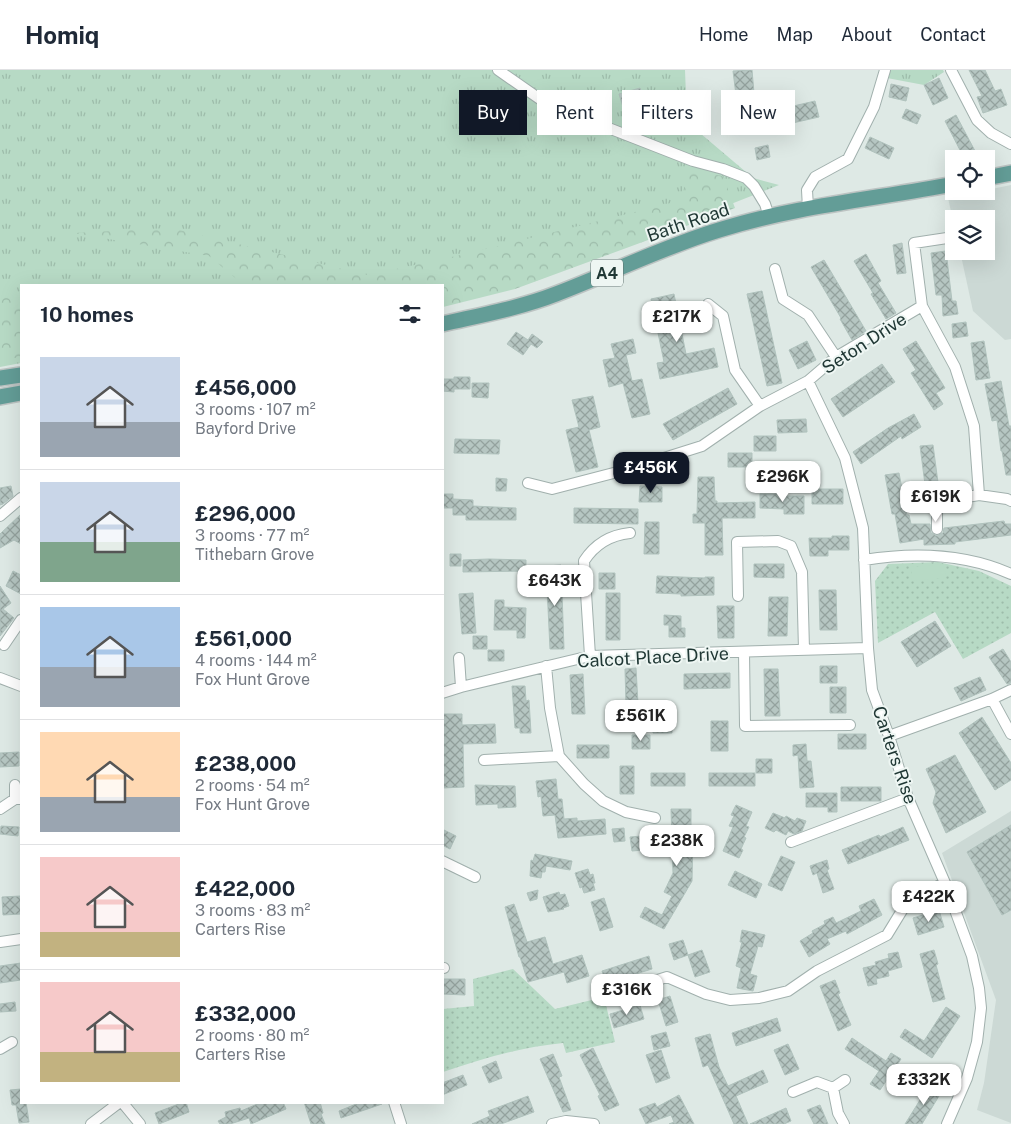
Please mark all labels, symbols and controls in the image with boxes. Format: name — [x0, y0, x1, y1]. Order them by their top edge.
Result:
text: Homiq — [25, 21, 99, 49]
text: Home — [699, 24, 749, 45]
text: Map — [777, 24, 813, 45]
text: About — [841, 24, 892, 45]
text: Contact — [920, 24, 986, 45]
chip: Buy — [459, 90, 527, 135]
chip: Rent — [537, 90, 612, 135]
chip: Filters — [622, 90, 711, 135]
chip: New — [721, 90, 795, 135]
map controls — [945, 150, 995, 260]
button: locate — [945, 150, 995, 200]
street label: Bath Road — [644, 198, 732, 246]
button: layers — [945, 210, 995, 260]
road number: A4 — [591, 260, 623, 287]
icon: filters — [396, 300, 424, 328]
pin: £217K — [642, 300, 712, 343]
text: 10 homes — [40, 302, 134, 327]
text: £217K — [653, 307, 701, 326]
street label: Seton Drive — [818, 308, 910, 378]
text: £456,000 — [195, 375, 296, 400]
icon: home — [80, 377, 140, 437]
text: 3 rooms · 107 m² — [195, 400, 316, 419]
text: Bayford Drive — [195, 419, 296, 438]
pin: £456K — [616, 452, 686, 494]
text: £456K — [624, 458, 678, 477]
pin: £296K — [748, 460, 818, 503]
text: £296K — [756, 467, 810, 486]
pin: £619K — [901, 480, 971, 523]
text: £619K — [911, 487, 961, 506]
text: £296,000 — [195, 501, 296, 526]
icon: home — [80, 502, 140, 562]
text: 3 rooms · 77 m² — [195, 526, 309, 545]
text: Tithebarn Grove — [195, 545, 314, 564]
pin: £643K — [520, 564, 590, 607]
text: £643K — [528, 571, 582, 590]
text: £561,000 — [195, 626, 292, 651]
icon: home — [80, 627, 140, 687]
street label: Calcot Place Drive — [576, 643, 730, 671]
text: 4 rooms · 144 m² — [195, 651, 317, 670]
text: Fox Hunt Grove — [195, 670, 310, 689]
pin: £561K — [606, 700, 676, 742]
street label: Carters Rise — [868, 703, 922, 807]
text: £561K — [616, 706, 666, 725]
text: £238,000 — [195, 751, 296, 776]
icon: home — [80, 752, 140, 812]
text: 2 rooms · 54 m² — [195, 776, 310, 795]
text: Fox Hunt Grove — [195, 795, 310, 814]
pin: £238K — [642, 824, 712, 867]
text: £238K — [650, 831, 704, 850]
text: £422,000 — [195, 876, 295, 901]
icon: home — [80, 877, 140, 937]
pin: £422K — [894, 880, 964, 923]
text: £422K — [903, 887, 955, 906]
text: 3 rooms · 83 m² — [195, 901, 310, 920]
text: Carters Rise — [195, 920, 286, 939]
pin: £316K — [592, 974, 662, 1016]
text: £316K — [602, 980, 652, 999]
text: £332,000 — [195, 1001, 296, 1026]
icon: home — [80, 1002, 140, 1062]
text: 2 rooms · 80 m² — [195, 1026, 309, 1045]
text: Carters Rise — [195, 1045, 286, 1064]
pin: £332K — [889, 1064, 959, 1106]
text: £332K — [897, 1070, 951, 1089]

